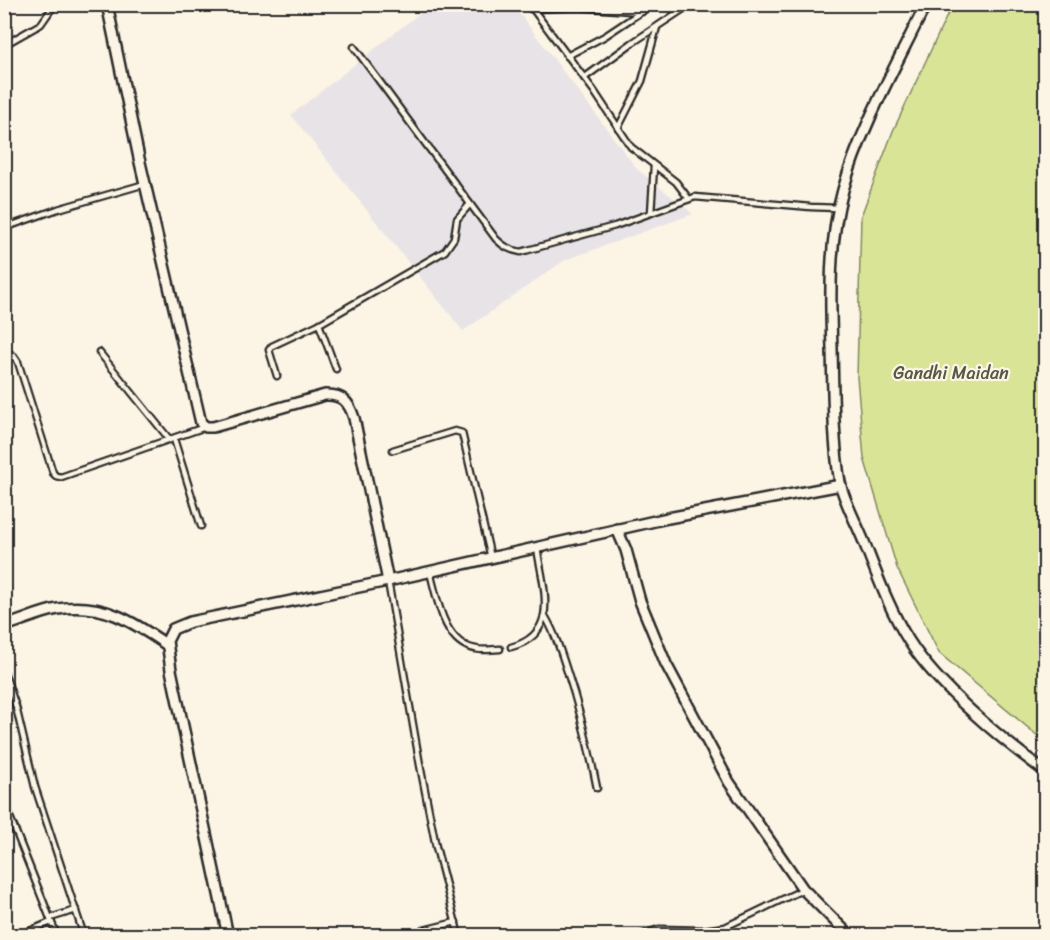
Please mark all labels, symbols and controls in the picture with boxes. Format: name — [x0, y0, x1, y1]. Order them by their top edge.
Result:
park label: Gandhi Maidan — [893, 357, 1009, 389]

